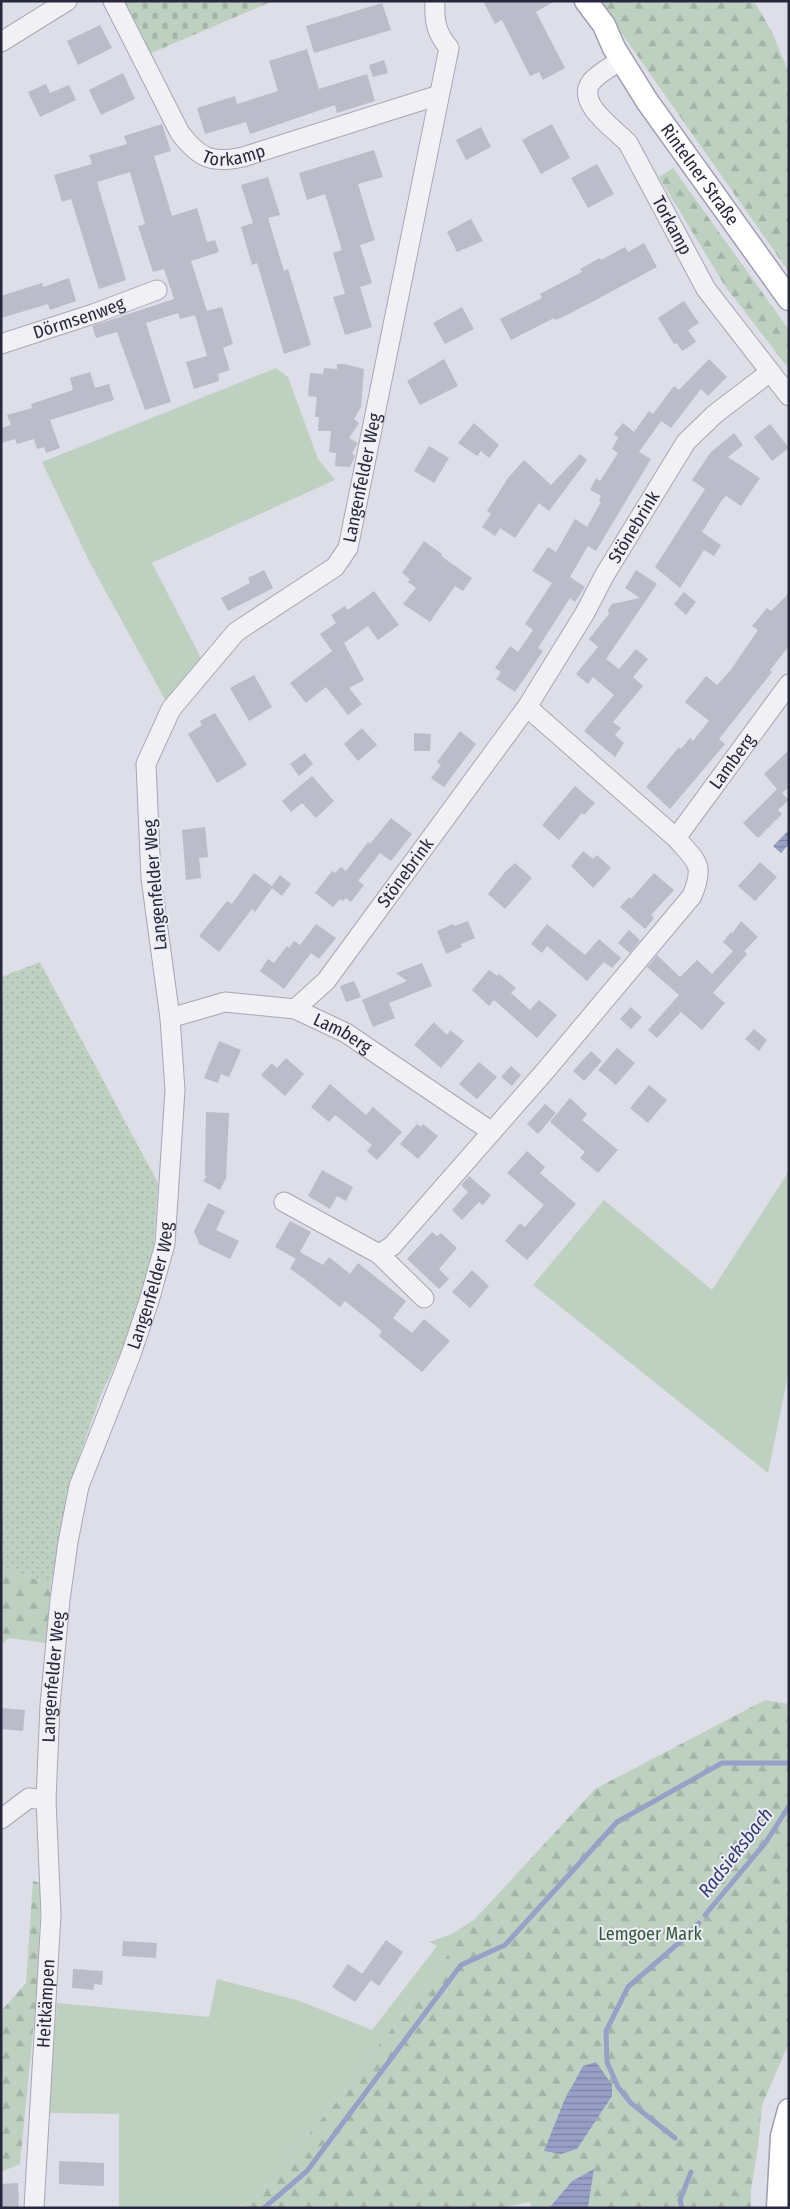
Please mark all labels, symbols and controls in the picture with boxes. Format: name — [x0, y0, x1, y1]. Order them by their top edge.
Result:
street label: Rintelner Straße — [656, 119, 744, 230]
street label: Torkamp — [199, 140, 268, 171]
street label: Torkamp — [647, 192, 697, 259]
street label: Dörmsenweg — [30, 292, 128, 344]
street label: Langenfelder Weg — [338, 411, 386, 544]
street label: Stönebrink — [603, 486, 665, 567]
street label: Lamberg — [705, 729, 760, 794]
street label: Langenfelder Weg — [138, 818, 172, 951]
street label: Stönebrink — [373, 833, 439, 912]
street label: Lamberg — [310, 1008, 376, 1059]
street label: Langenfelder Weg — [122, 1221, 177, 1352]
street label: Langenfelder Weg — [37, 1610, 70, 1743]
water label: Radsieksbach — [693, 1803, 777, 1902]
park label: Lemgoer Mark — [598, 1923, 702, 1945]
street label: Heitkämpen — [32, 1958, 59, 2048]

